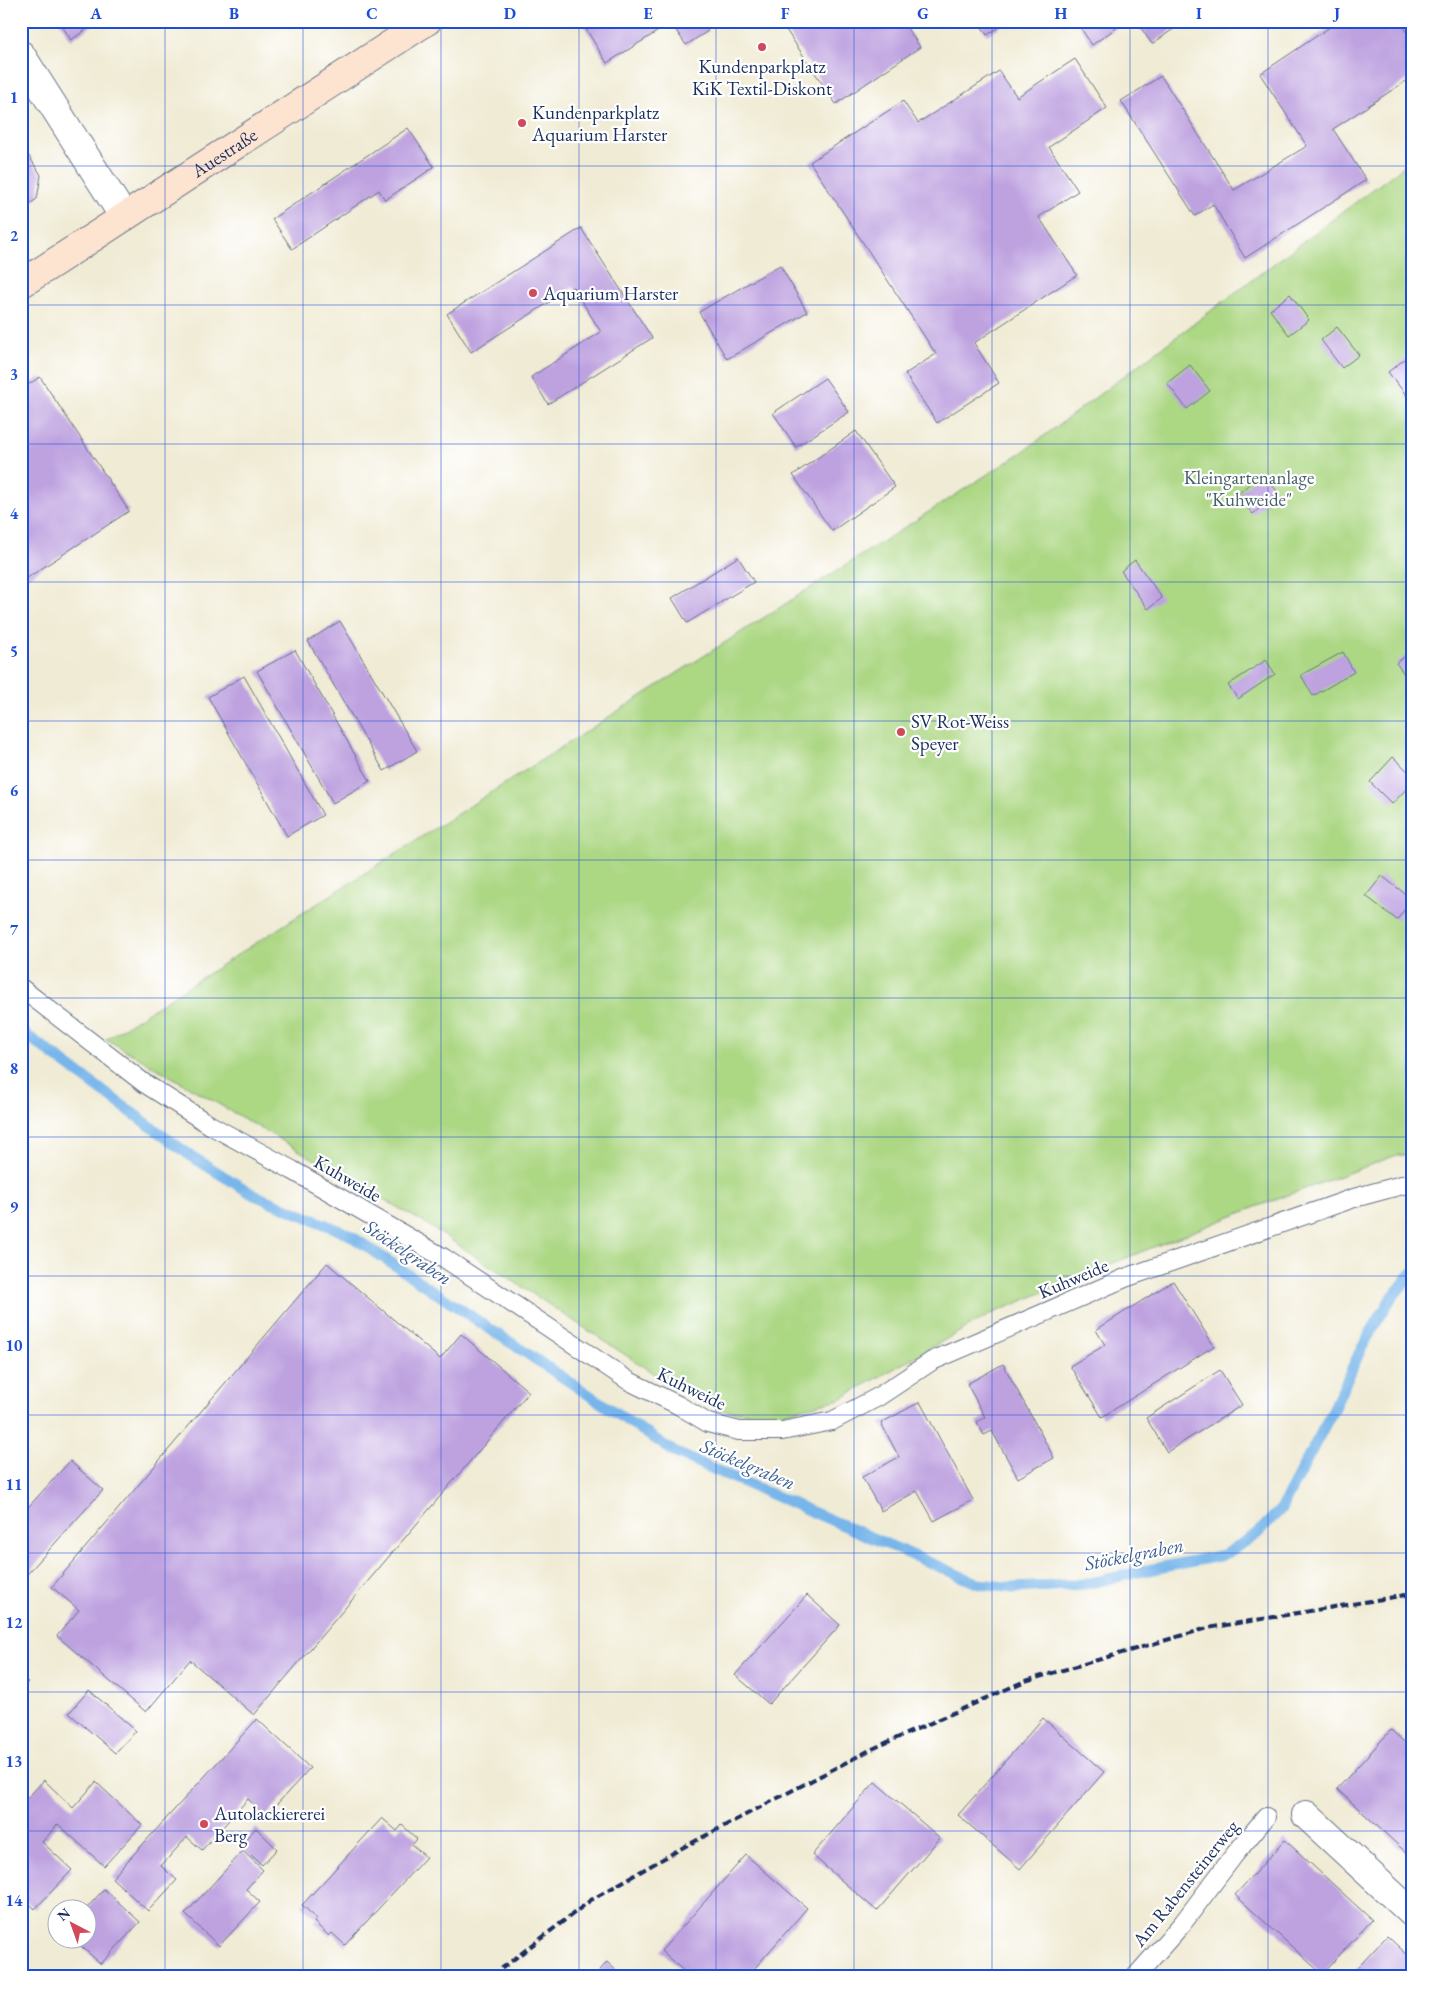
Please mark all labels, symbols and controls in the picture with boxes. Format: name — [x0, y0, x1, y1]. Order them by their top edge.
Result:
text: A — [89, 3, 102, 24]
text: B — [229, 3, 239, 24]
text: C — [366, 3, 378, 24]
text: D — [504, 3, 516, 24]
text: E — [643, 3, 653, 24]
text: F — [781, 3, 790, 24]
text: G — [917, 3, 929, 24]
text: H — [1055, 3, 1068, 24]
text: I — [1196, 3, 1202, 24]
text: J — [1332, 3, 1340, 24]
marker: Kundenparkplatz KiK Textil-Diskont — [756, 41, 768, 53]
place label: Kundenparkplatz KiK Textil-Diskont — [692, 54, 832, 101]
text: 1 — [10, 87, 18, 108]
place label: Kundenparkplatz Aquarium Harster — [531, 100, 668, 147]
marker: Kundenparkplatz Aquarium Harster — [516, 117, 528, 129]
street label: Auestraße — [186, 122, 262, 184]
text: 2 — [10, 225, 19, 246]
place label: Aquarium Harster — [542, 281, 679, 306]
marker: Aquarium Harster — [527, 287, 539, 299]
text: 3 — [10, 364, 18, 385]
park label: Kleingartenanlage "Kuhweide" — [1184, 465, 1314, 512]
text: 4 — [10, 503, 19, 524]
text: 5 — [10, 641, 18, 662]
place label: SV Rot-Weiss Speyer — [911, 709, 1009, 756]
marker: SV Rot-Weiss Speyer — [895, 726, 907, 738]
text: 6 — [10, 780, 19, 801]
text: 7 — [10, 919, 19, 940]
text: 8 — [10, 1058, 18, 1079]
street label: Kuhweide — [309, 1149, 386, 1208]
text: 9 — [10, 1196, 19, 1217]
water label: Stöckelgraben — [358, 1213, 457, 1291]
street label: Kuhweide — [1034, 1253, 1112, 1304]
text: 10 — [6, 1335, 23, 1356]
street label: Kuhweide — [653, 1361, 730, 1416]
water label: Stöckelgraben — [696, 1432, 799, 1496]
text: 11 — [6, 1474, 22, 1495]
water label: Stöckelgraben — [1081, 1532, 1186, 1577]
text: 12 — [6, 1612, 23, 1633]
text: 13 — [6, 1751, 22, 1772]
place label: Autolackiererei Berg — [213, 1801, 326, 1848]
street label: Am Rabensteinerweg — [1126, 1814, 1245, 1953]
marker: Autolackiererei Berg — [198, 1818, 210, 1830]
text: 14 — [6, 1890, 23, 1911]
north arrow — [48, 1900, 98, 1950]
text: N — [53, 1903, 74, 1925]

